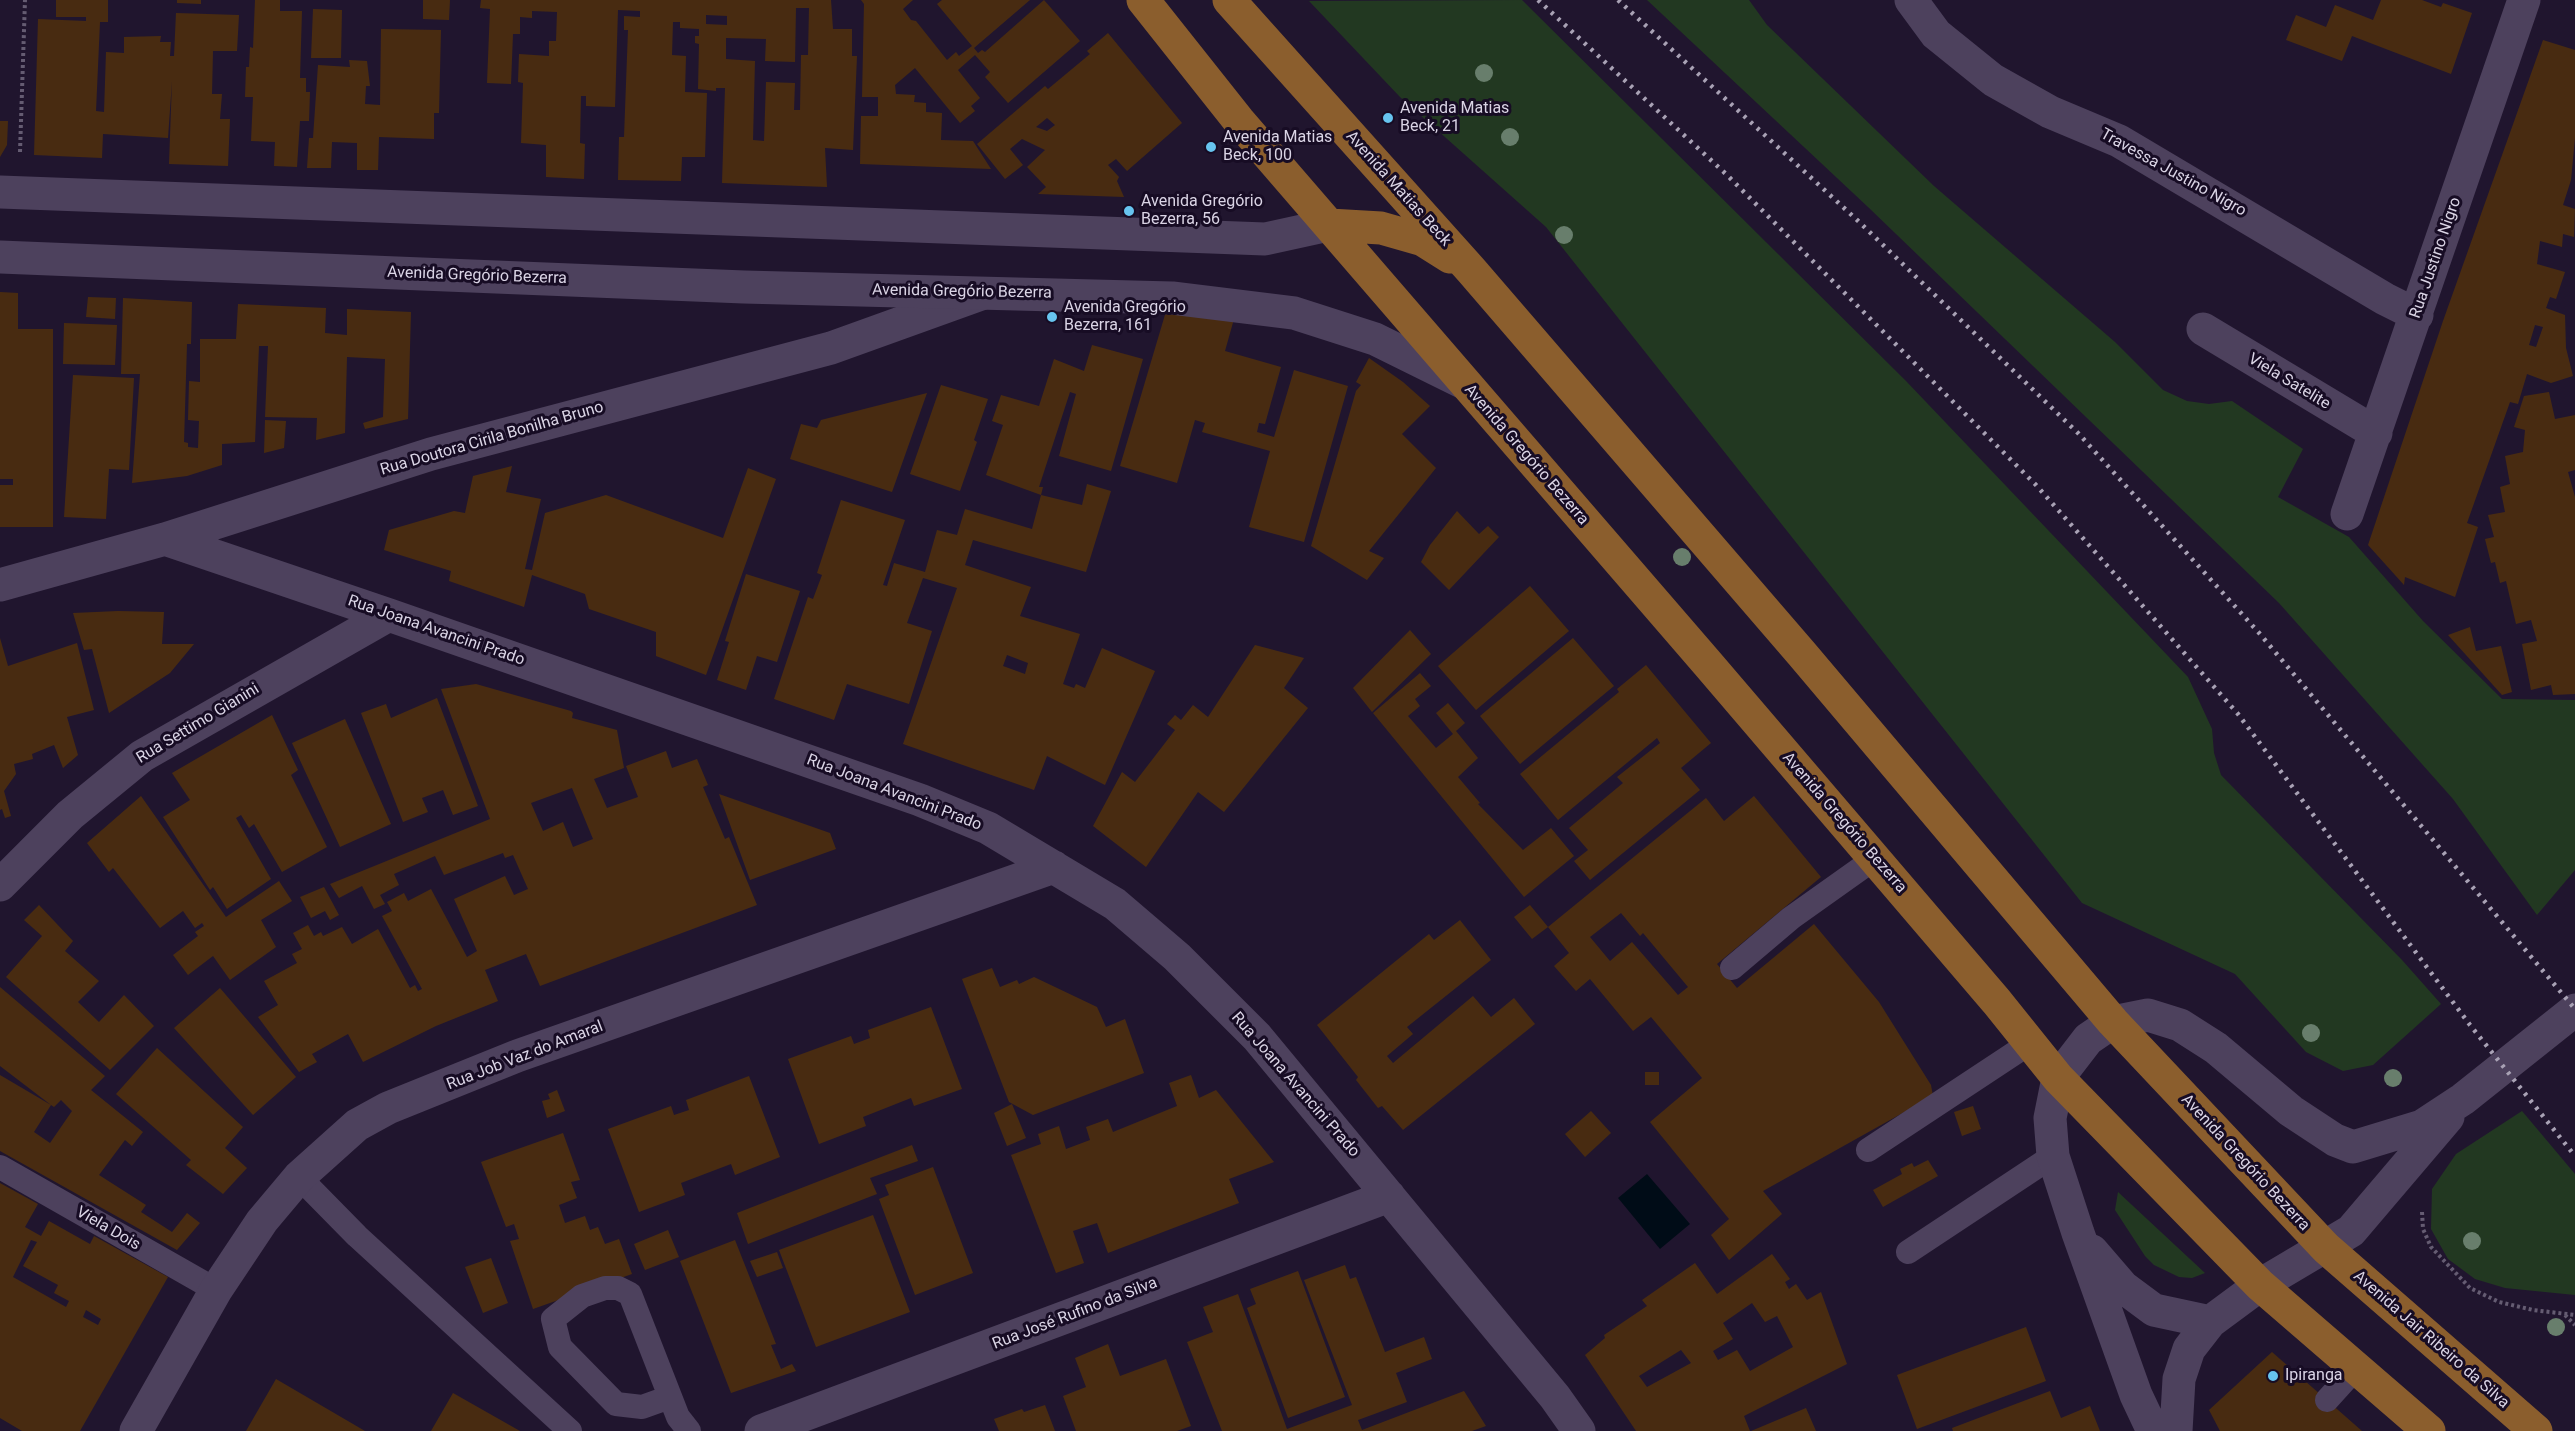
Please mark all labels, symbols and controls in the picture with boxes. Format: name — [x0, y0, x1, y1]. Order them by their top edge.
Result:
place label: Avenida Matias Beck, 21 — [1400, 99, 1509, 137]
marker: Avenida Matias Beck, 21 — [1381, 111, 1395, 125]
street label: Travessa Justino Nigro — [2097, 125, 2249, 221]
street label: Avenida Matias Beck — [1341, 127, 1455, 251]
place label: Avenida Matias Beck, 100 — [1223, 128, 1332, 166]
marker: Avenida Matias Beck, 100 — [1204, 140, 1218, 154]
place label: Avenida Gregório Bezerra, 56 — [1141, 192, 1263, 230]
street label: Rua Justino Nigro — [2406, 195, 2466, 321]
marker: Avenida Gregório Bezerra, 56 — [1122, 204, 1136, 218]
street label: Avenida Gregório Bezerra — [387, 263, 567, 289]
street label: Avenida Gregório Bezerra — [872, 281, 1052, 303]
place label: Avenida Gregório Bezerra, 161 — [1064, 298, 1186, 336]
marker: Avenida Gregório Bezerra, 161 — [1045, 310, 1059, 324]
street label: Viela Satelite — [2244, 350, 2334, 414]
street label: Avenida Gregório Bezerra — [1460, 381, 1592, 529]
street label: Rua Doutora Cirila Bonilha Bruno — [378, 398, 606, 480]
street label: Rua Joana Avancini Prado — [345, 592, 527, 670]
street label: Rua Settimo Gianini — [133, 680, 263, 768]
street label: Avenida Gregório Bezerra — [1778, 749, 1910, 897]
street label: Rua Joana Avancini Prado — [804, 751, 984, 835]
street label: Rua Joana Avancini Prado — [1227, 1009, 1363, 1161]
street label: Rua Job Vaz do Amaral — [444, 1017, 606, 1095]
street label: Avenida Gregório Bezerra — [2177, 1091, 2313, 1235]
street label: Viela Dois — [73, 1203, 143, 1255]
street label: Avenida Jair Ribeiro da Silva — [2349, 1267, 2513, 1413]
street label: Rua José Rufino da Silva — [990, 1274, 1160, 1354]
place label: Ipiranga — [2285, 1366, 2343, 1386]
marker: Ipiranga — [2266, 1369, 2280, 1383]

